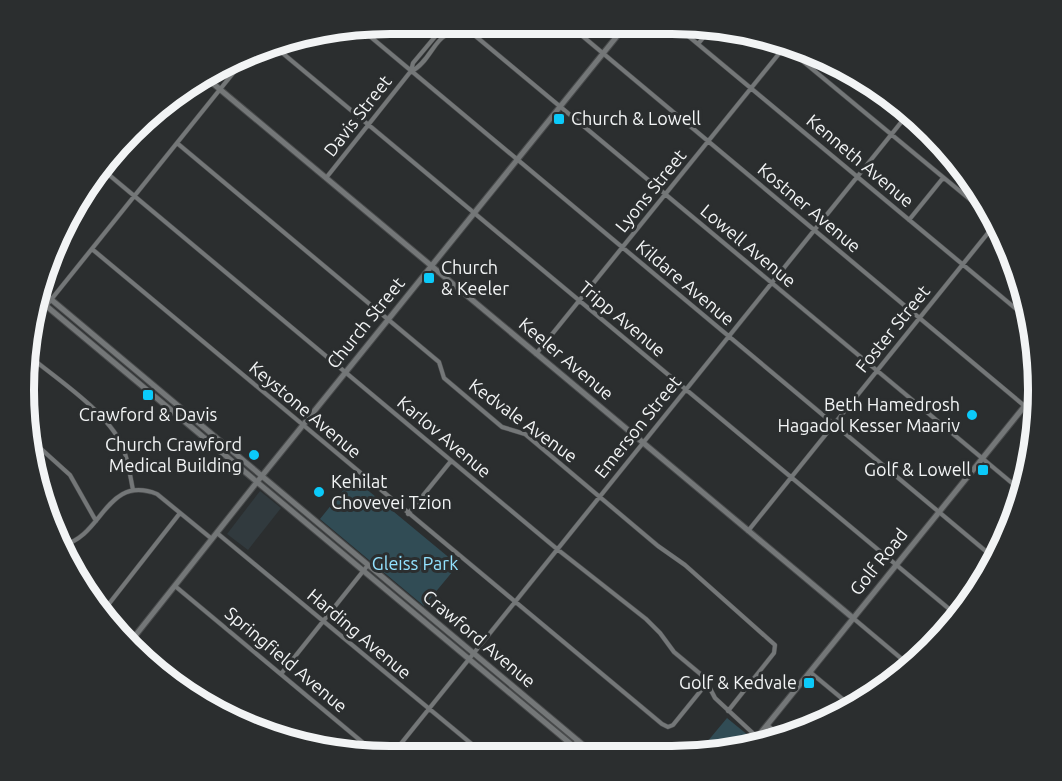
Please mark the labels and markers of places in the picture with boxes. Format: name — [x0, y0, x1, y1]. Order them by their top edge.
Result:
place label: Church & Lowell — [571, 108, 701, 128]
marker: Church & Lowell — [552, 112, 566, 126]
place label: Church & Keeler — [441, 257, 509, 298]
marker: Church & Keeler — [422, 271, 436, 285]
marker: Crawford & Davis — [141, 388, 155, 402]
place label: Beth Hamedrosh Hagadol Kesser Maariv — [777, 394, 960, 435]
place label: Crawford & Davis — [79, 404, 218, 424]
marker: Beth Hamedrosh Hagadol Kesser Maariv — [965, 408, 979, 422]
place label: Church Crawford Medical Building — [105, 434, 242, 475]
marker: Church Crawford Medical Building — [247, 448, 261, 462]
place label: Golf & Lowell — [864, 459, 971, 479]
marker: Golf & Lowell — [976, 463, 990, 477]
place label: Kehilat Chovevei Tzion — [331, 471, 452, 512]
marker: Kehilat Chovevei Tzion — [312, 485, 326, 499]
place label: Golf & Kedvale — [679, 672, 797, 692]
marker: Golf & Kedvale — [802, 676, 816, 690]

